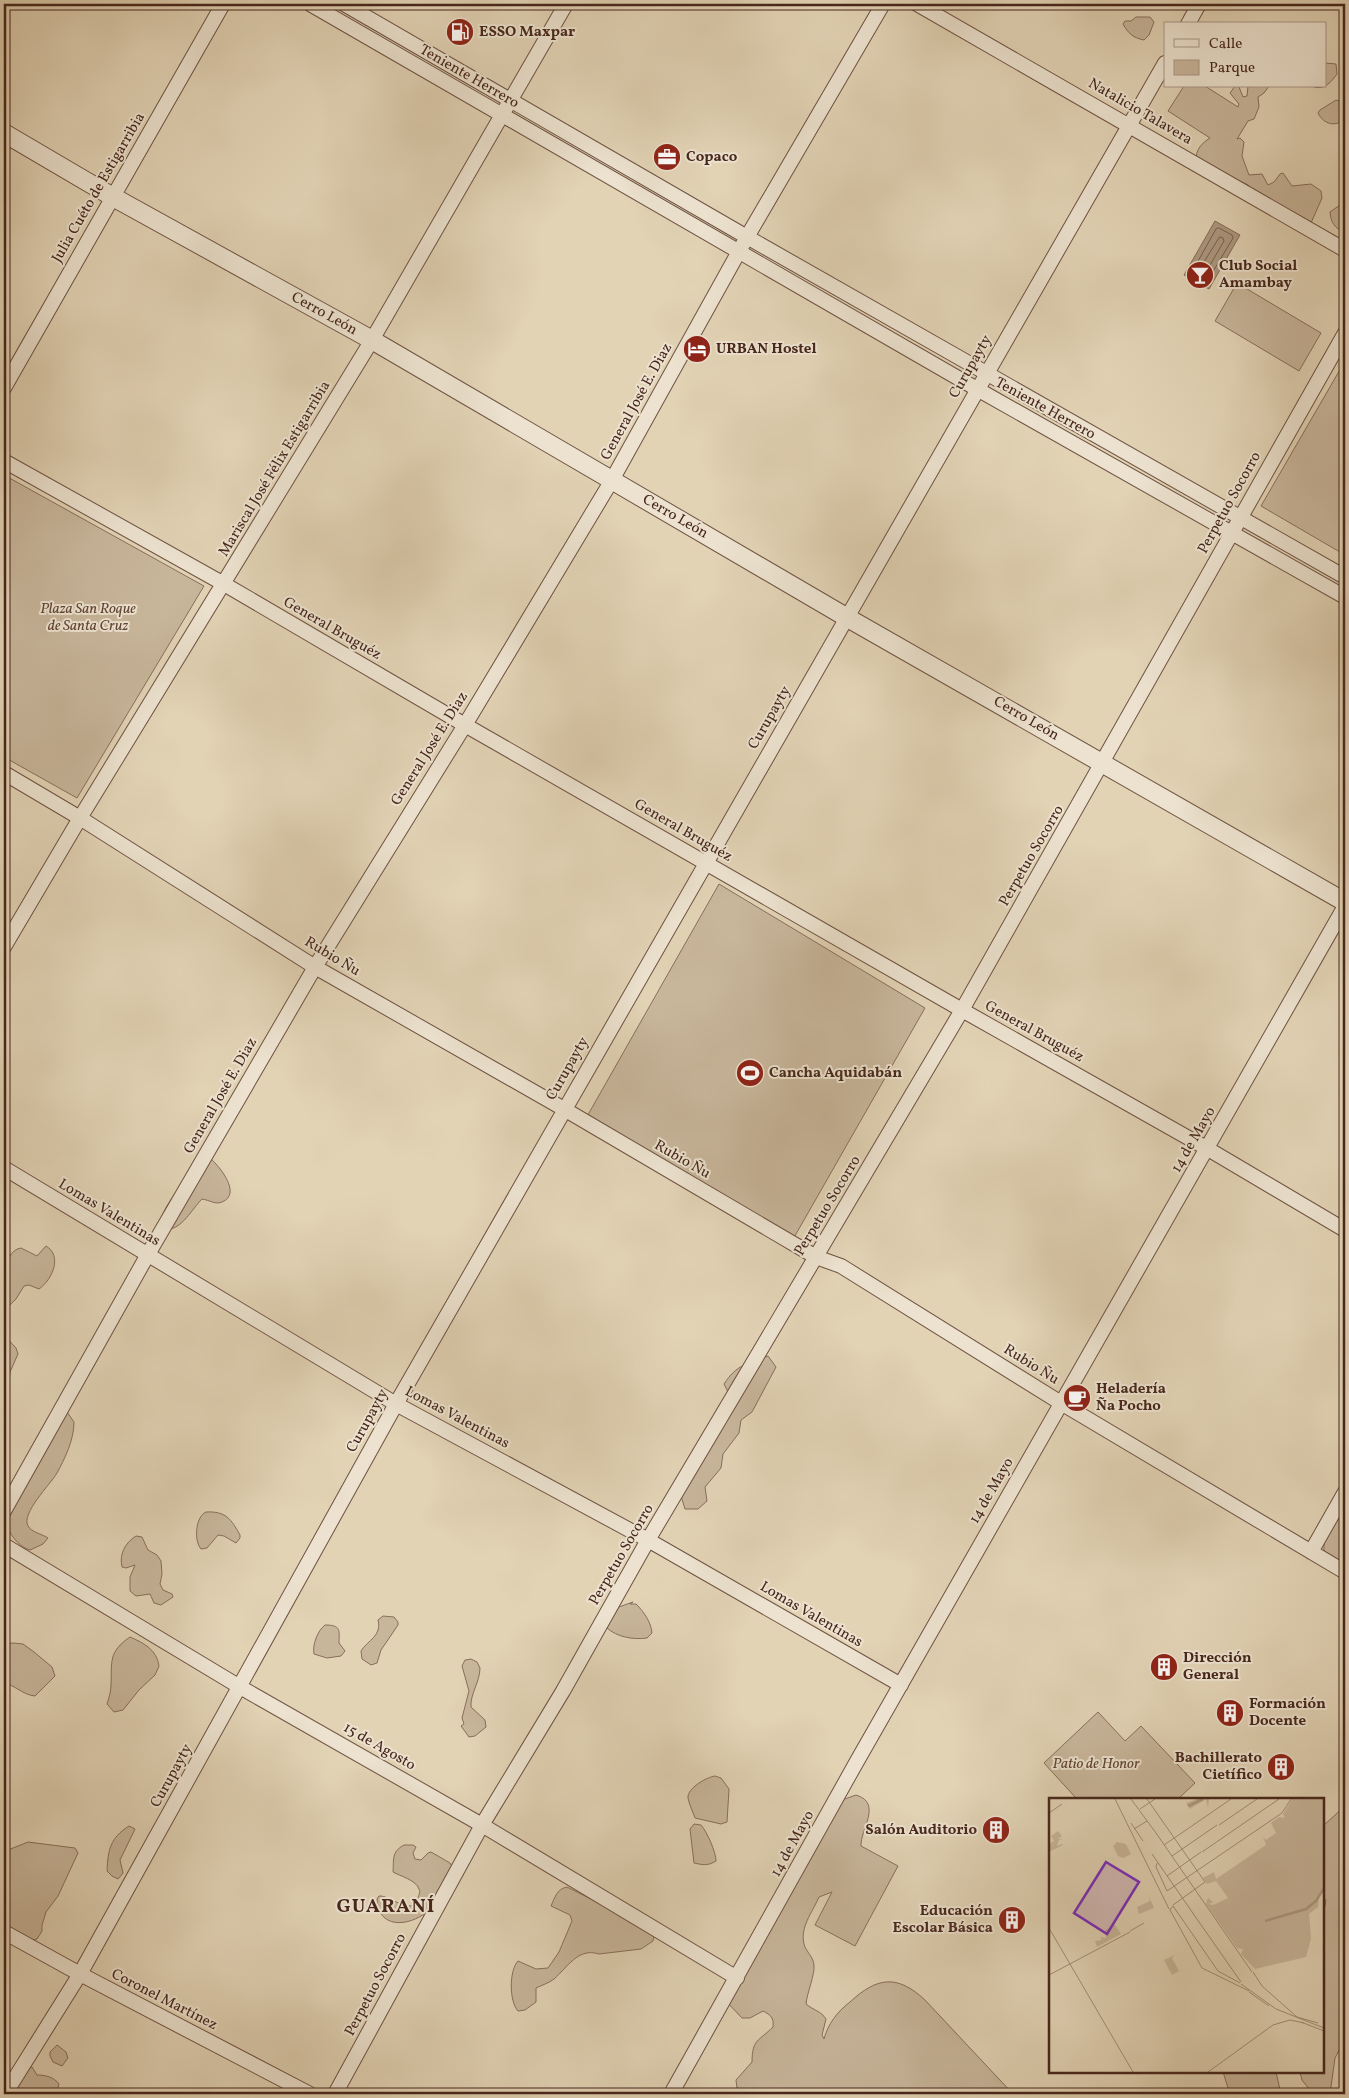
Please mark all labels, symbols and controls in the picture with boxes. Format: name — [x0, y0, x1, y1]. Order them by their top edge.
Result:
fuel station icon: ESSO Maxpar — [445, 17, 475, 47]
place label: ESSO Maxpar — [479, 22, 575, 43]
legend — [1164, 22, 1326, 88]
text: Calle — [1209, 34, 1242, 55]
street label: Teniente Herrero — [415, 40, 523, 114]
text: Parque — [1209, 58, 1255, 79]
street label: Natalicio Talavera — [1084, 74, 1196, 150]
street label: Julia Cuéto de Estigarribia — [47, 109, 151, 267]
office icon: Copaco — [652, 142, 682, 172]
place label: Copaco — [686, 147, 738, 168]
place label: Club Social Amambay — [1219, 256, 1297, 294]
bar icon: Club Social Amambay — [1185, 260, 1215, 290]
street label: Cerro León — [287, 287, 361, 341]
street label: Curupayty — [944, 331, 998, 403]
hotel icon: URBAN Hostel — [682, 334, 712, 364]
place label: URBAN Hostel — [716, 339, 817, 360]
street label: General José E. Diaz — [596, 340, 678, 464]
street label: Teniente Herrero — [991, 373, 1099, 445]
street label: Mariscal José Félix Estigarribia — [214, 377, 336, 561]
street label: Perpetuo Socorro — [1193, 448, 1267, 558]
street label: Cerro León — [638, 490, 712, 544]
street label: General Bruguéz — [279, 592, 385, 666]
park label: Plaza San Roque de Santa Cruz — [40, 599, 136, 637]
street label: Curupayty — [743, 682, 797, 754]
street label: General José E. Diaz — [386, 688, 474, 810]
street label: Cerro León — [989, 692, 1063, 746]
street label: General Bruguéz — [630, 794, 736, 868]
street label: Perpetuo Socorro — [994, 801, 1070, 910]
street label: Rubio Ñu — [300, 932, 364, 982]
street label: General Bruguéz — [981, 996, 1087, 1068]
street label: Curupayty — [541, 1033, 595, 1105]
street label: General José E. Diaz — [179, 1034, 263, 1158]
sports icon: Cancha Aquidabán — [735, 1058, 765, 1088]
place label: Cancha Aquidabán — [769, 1063, 902, 1084]
street label: 14 de Mayo — [1167, 1103, 1221, 1177]
street label: Rubio Ñu — [650, 1135, 714, 1185]
street label: Perpetuo Socorro — [790, 1152, 866, 1260]
street label: Lomas Valentinas — [54, 1174, 164, 1252]
street label: Rubio Ñu — [999, 1340, 1063, 1390]
place label: Heladería Ña Pocho — [1096, 1379, 1166, 1417]
street label: Lomas Valentinas — [401, 1382, 513, 1454]
cafe icon: Heladería Ña Pocho — [1062, 1383, 1092, 1413]
street label: Curupayty — [342, 1385, 394, 1457]
street label: 14 de Mayo — [965, 1454, 1019, 1528]
street label: Perpetuo Socorro — [584, 1500, 660, 1609]
street label: Lomas Valentinas — [756, 1577, 866, 1653]
place label: Dirección General — [1183, 1648, 1252, 1686]
building icon: Dirección General — [1149, 1652, 1179, 1682]
place label: Formación Docente — [1249, 1694, 1326, 1732]
building icon: Formación Docente — [1215, 1698, 1245, 1728]
street label: 15 de Agosto — [339, 1718, 419, 1776]
street label: Curupayty — [146, 1740, 198, 1812]
place label: Bachillerato Cietífico — [1175, 1748, 1262, 1786]
building icon: Bachillerato Cietífico — [1266, 1752, 1296, 1782]
park label: Patio de Honor — [1052, 1754, 1140, 1775]
inset map — [1049, 1798, 1324, 2073]
street label: 14 de Mayo — [766, 1807, 820, 1881]
building icon: Salón Auditorio — [981, 1815, 1011, 1845]
place label: Salón Auditorio — [865, 1820, 977, 1841]
district label: GUARANÍ — [337, 1893, 435, 1921]
place label: Educación Escolar Básica — [893, 1901, 993, 1939]
building icon: Educación Escolar Básica — [997, 1905, 1027, 1935]
street label: Perpetuo Socorro — [340, 1930, 412, 2040]
street label: Coronel Martínez — [107, 1964, 221, 2036]

